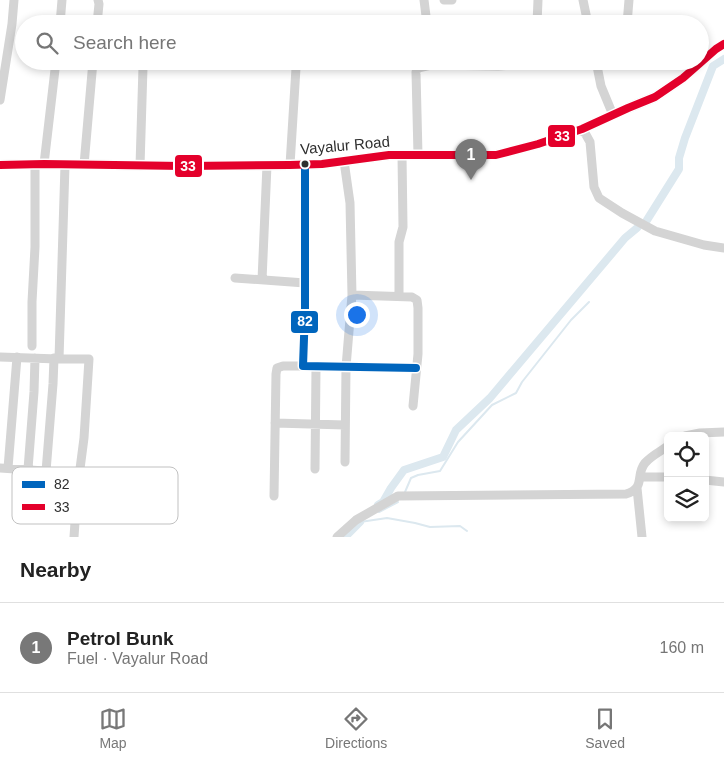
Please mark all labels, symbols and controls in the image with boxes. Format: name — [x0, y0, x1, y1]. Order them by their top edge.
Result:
search box — [15, 15, 709, 70]
icon: search — [33, 29, 61, 57]
text: Search here — [73, 32, 177, 53]
line badge: 33 — [547, 124, 576, 148]
text: 33 — [554, 128, 570, 144]
street label: Vayalur Road — [300, 133, 390, 157]
pin: 1 — [455, 139, 487, 180]
line badge: 33 — [174, 154, 203, 178]
text: 33 — [180, 158, 196, 174]
unlabelled marker — [300, 159, 310, 169]
your location — [344, 302, 370, 328]
line badge: 82 — [290, 310, 319, 334]
text: 82 — [297, 313, 313, 329]
map controls — [664, 432, 709, 522]
button: locate — [664, 432, 709, 477]
legend — [12, 467, 178, 524]
text: 82 — [54, 476, 70, 492]
button: layers — [664, 477, 709, 522]
text: 33 — [54, 499, 70, 515]
text: Nearby — [20, 558, 91, 581]
text: Petrol Bunk — [67, 628, 174, 649]
text: 1 — [32, 639, 40, 656]
text: 160 m — [660, 639, 704, 656]
text: Fuel · Vayalur Road — [67, 650, 208, 667]
tab: Map — [99, 705, 127, 751]
tab: Directions — [325, 705, 387, 751]
tab: Saved — [585, 705, 625, 751]

